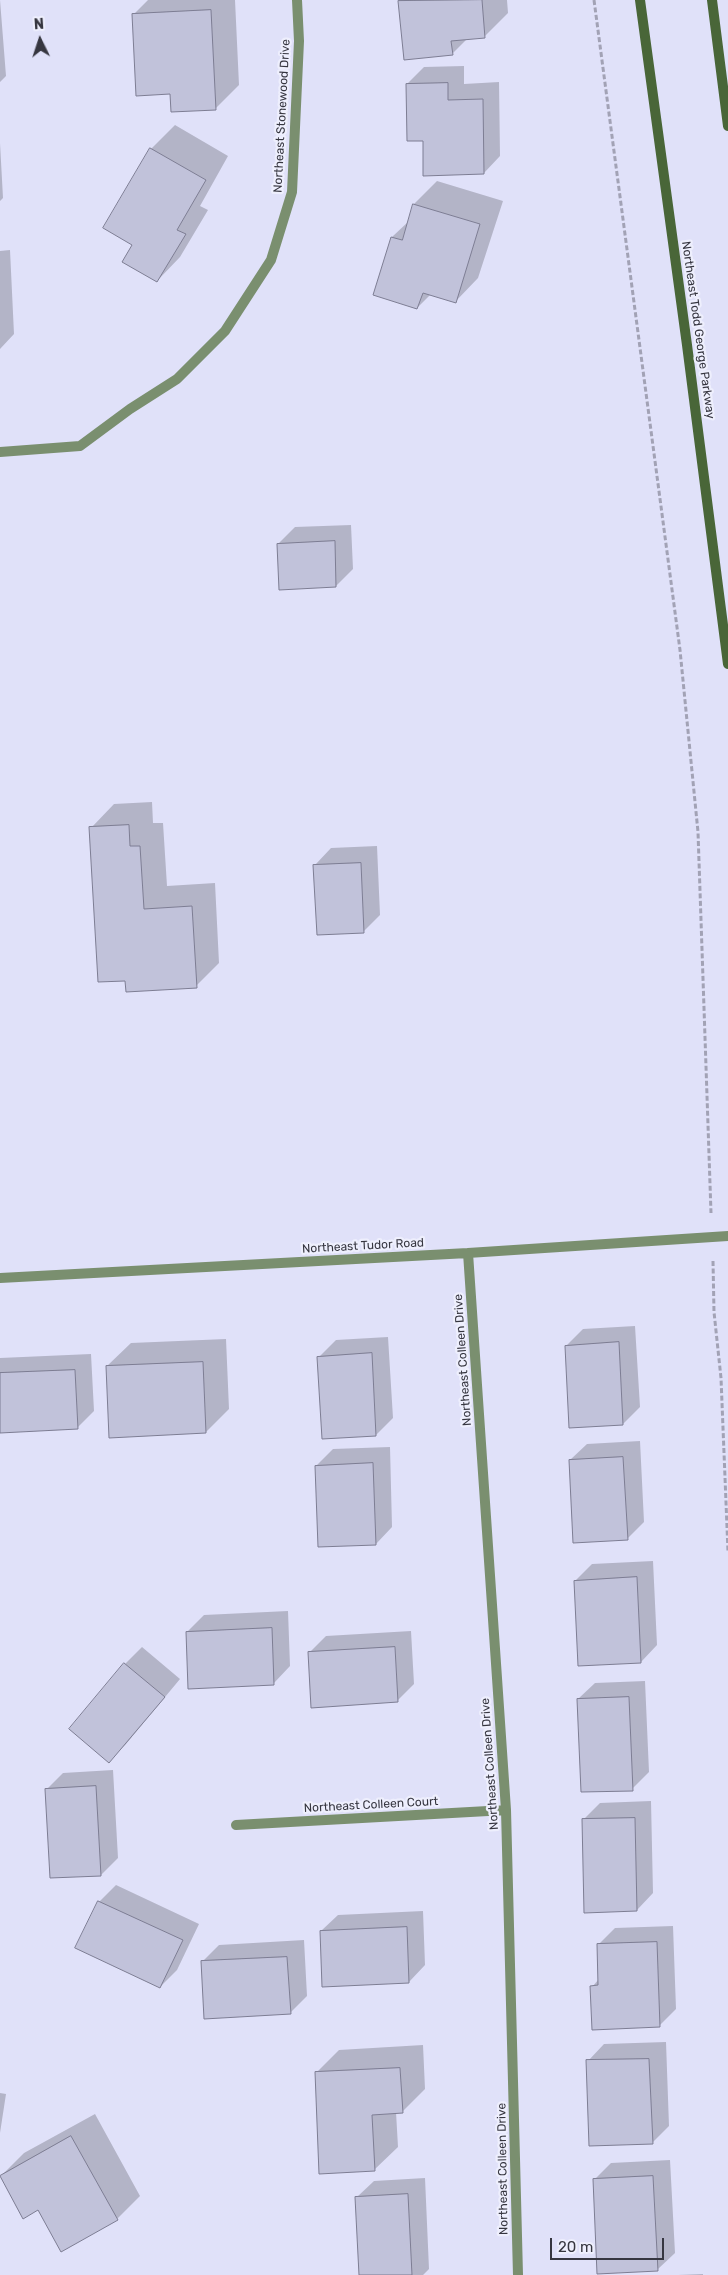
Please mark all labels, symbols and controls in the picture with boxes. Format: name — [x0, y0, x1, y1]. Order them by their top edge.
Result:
north arrow — [15, 15, 65, 65]
text: N — [33, 16, 45, 33]
street label: Northeast Stonewood Drive — [271, 39, 293, 193]
street label: Northeast Todd George Parkway — [678, 240, 718, 420]
street label: Northeast Tudor Road — [302, 1236, 424, 1256]
street label: Northeast Colleen Drive — [451, 1294, 475, 1426]
street label: Northeast Colleen Drive — [478, 1698, 502, 1830]
street label: Northeast Colleen Court — [303, 1794, 439, 1816]
street label: Northeast Colleen Drive — [495, 2103, 511, 2235]
scale bar — [553, 2228, 667, 2260]
text: 20 m — [558, 2238, 593, 2256]

